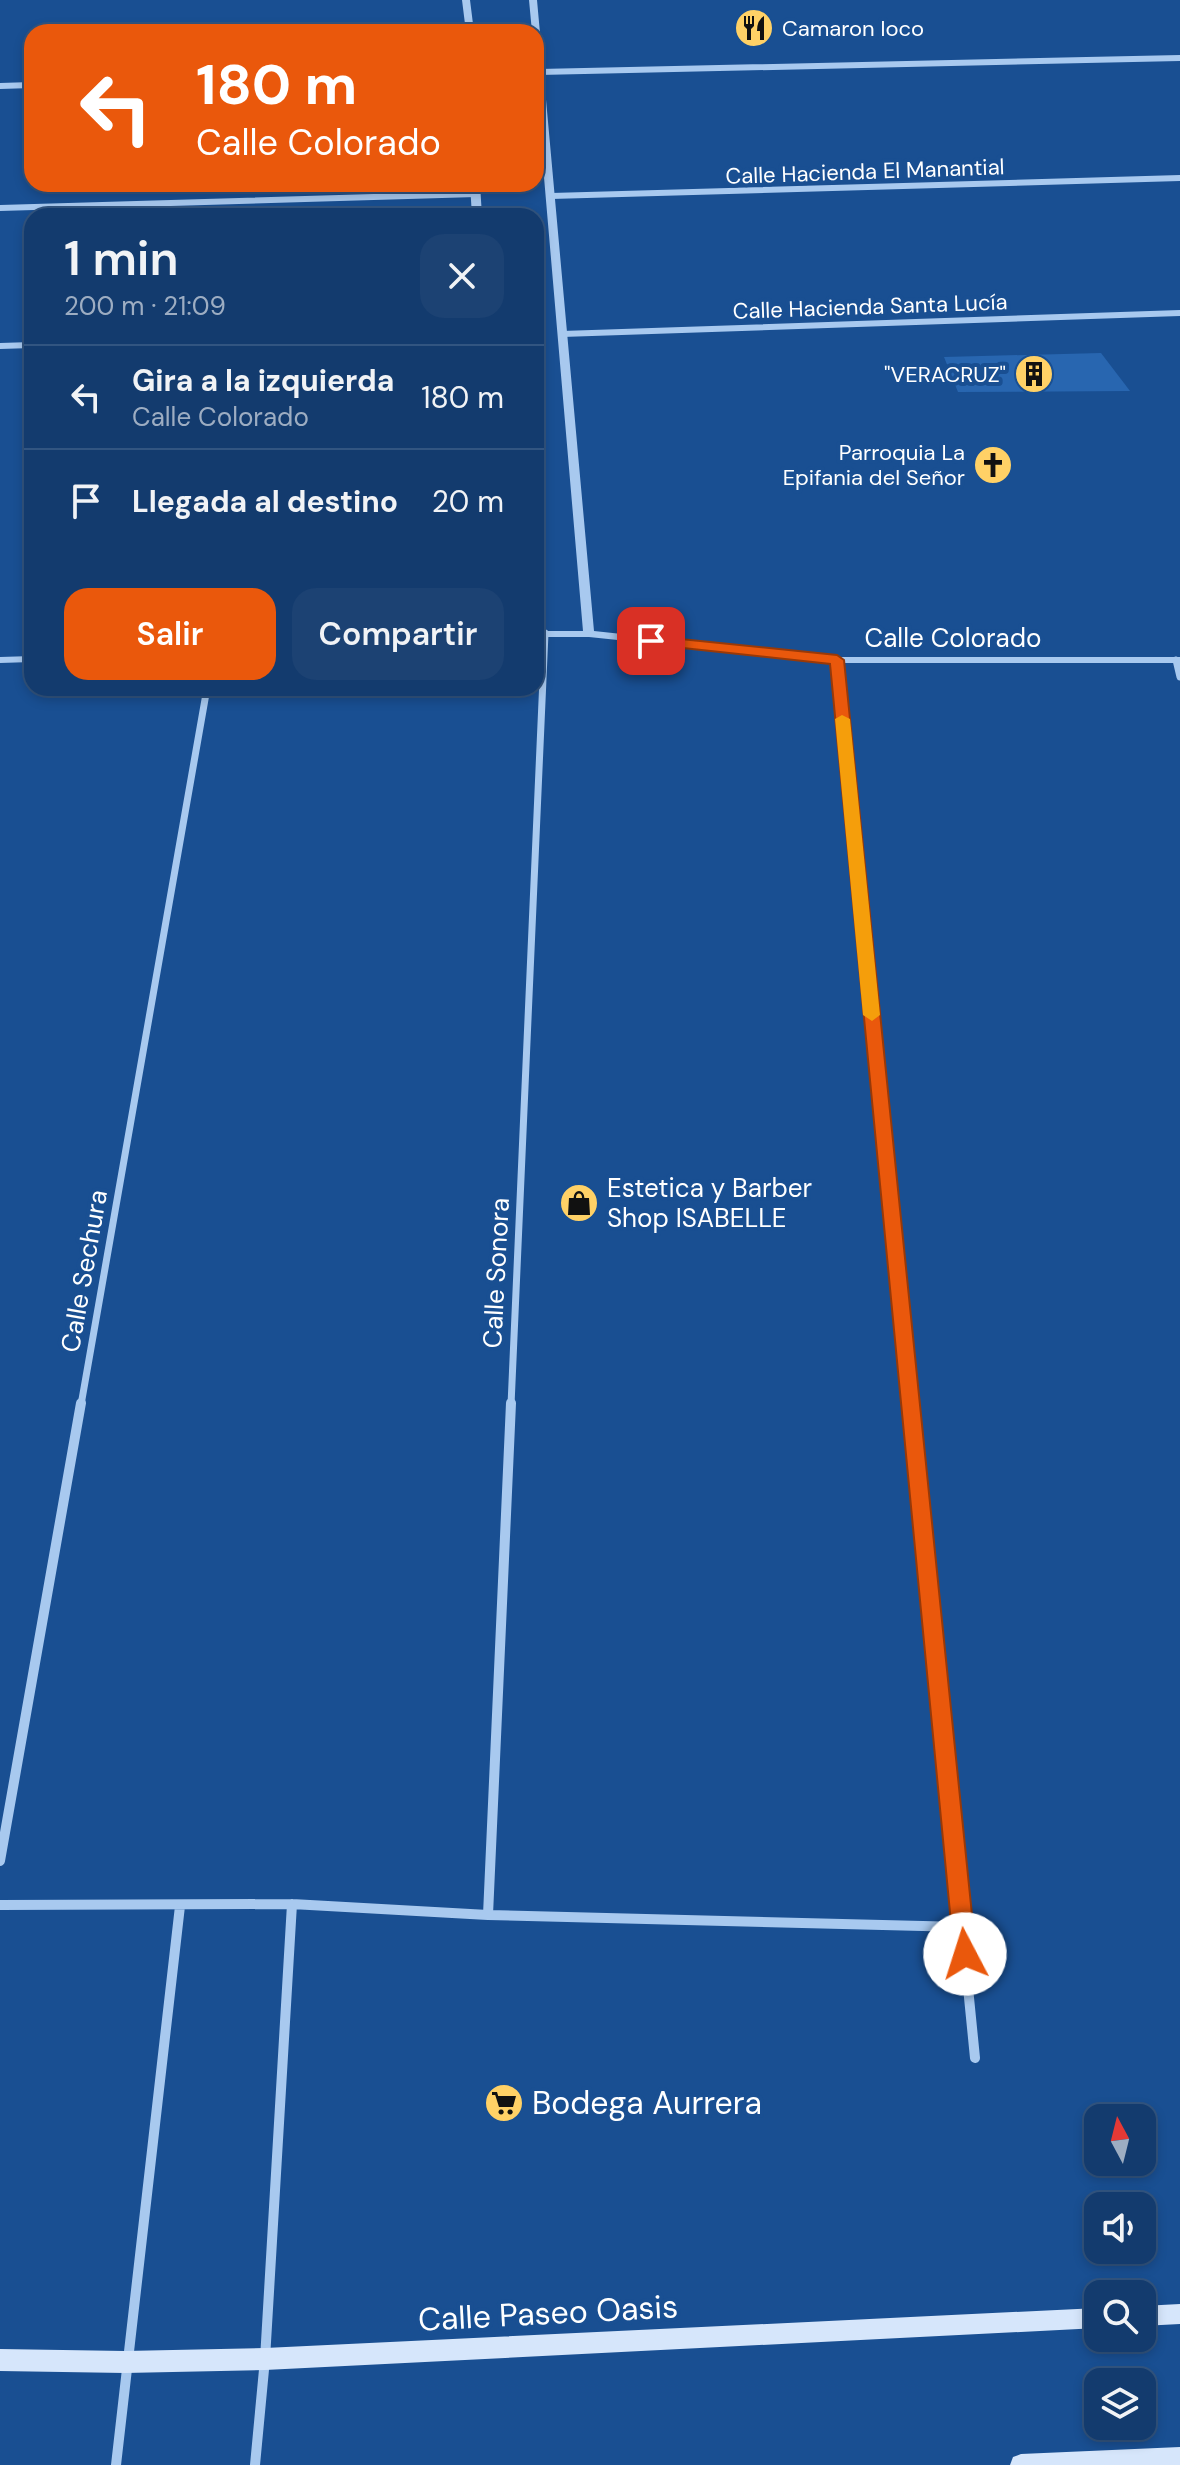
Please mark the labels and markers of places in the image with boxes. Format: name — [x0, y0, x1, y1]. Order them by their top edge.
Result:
restaurant icon: Camaron loco — [733, 7, 775, 49]
place label: Camaron loco — [782, 14, 924, 43]
building icon: "VERACRUZ" — [1013, 353, 1055, 395]
place label: "VERACRUZ" — [884, 360, 1006, 389]
place label: Parroquia La Epifania del Señor — [783, 438, 965, 492]
church icon: Parroquia La Epifania del Señor — [972, 444, 1014, 486]
pin — [617, 607, 685, 675]
place label: Estetica y Barber Shop ISABELLE — [607, 1171, 812, 1235]
shop icon: Estetica y Barber Shop ISABELLE — [558, 1182, 600, 1224]
supermarket icon: Bodega Aurrera — [483, 2082, 525, 2124]
place label: Bodega Aurrera — [532, 2082, 762, 2124]

